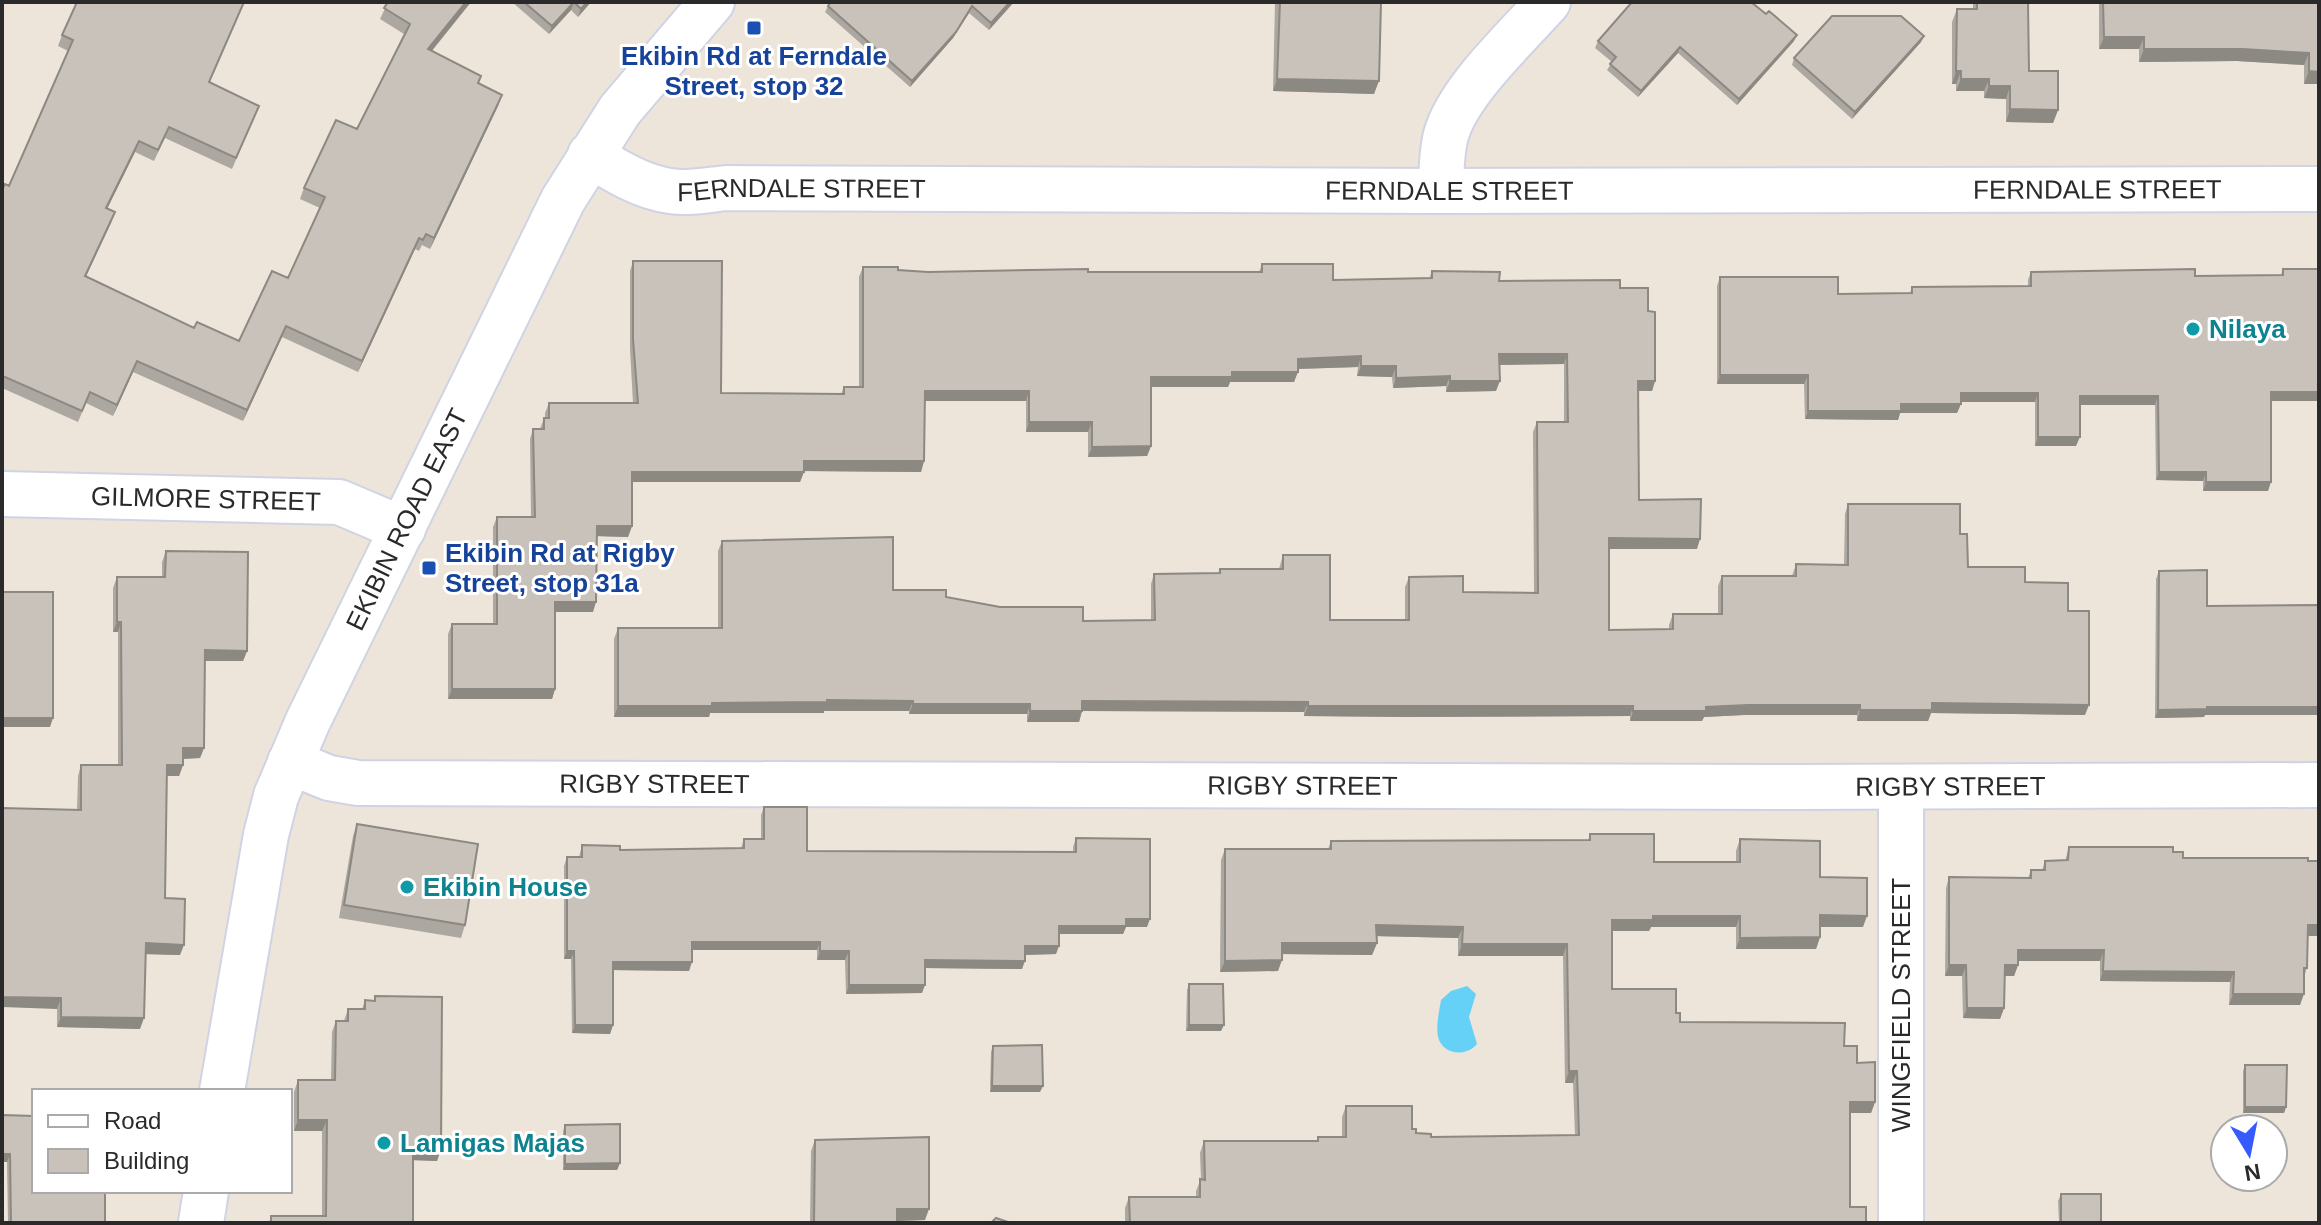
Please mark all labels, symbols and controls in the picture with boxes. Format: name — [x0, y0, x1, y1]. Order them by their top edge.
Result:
marker: Ekibin Rd at Ferndale Street, stop 32 — [745, 19, 763, 37]
place label: Ekibin Rd at Ferndale Street, stop 32 — [621, 41, 887, 101]
street label: FERNDALE STREET — [677, 173, 926, 207]
street label: FERNDALE STREET — [1973, 174, 2222, 205]
street label: FERNDALE STREET — [1325, 176, 1574, 206]
place label: Nilaya — [2209, 314, 2286, 344]
marker: Nilaya — [2184, 320, 2202, 338]
street label: EKIBIN ROAD EAST — [340, 404, 474, 635]
street label: GILMORE STREET — [91, 481, 321, 517]
place label: Ekibin Rd at Rigby Street, stop 31a — [445, 538, 675, 598]
marker: Ekibin Rd at Rigby Street, stop 31a — [420, 559, 438, 577]
street label: RIGBY STREET — [559, 769, 750, 799]
street label: RIGBY STREET — [1207, 770, 1398, 801]
street label: RIGBY STREET — [1855, 771, 2046, 802]
place label: Ekibin House — [423, 872, 588, 902]
marker: Ekibin House — [398, 878, 416, 896]
street label: WINGFIELD STREET — [1886, 878, 1916, 1132]
legend — [32, 1089, 292, 1193]
text: Road — [104, 1107, 161, 1134]
north arrow — [2209, 1113, 2289, 1193]
place label: Lamigas Majas — [400, 1128, 585, 1158]
marker: Lamigas Majas — [375, 1134, 393, 1152]
text: Building — [104, 1147, 189, 1174]
text: N — [2242, 1159, 2262, 1186]

